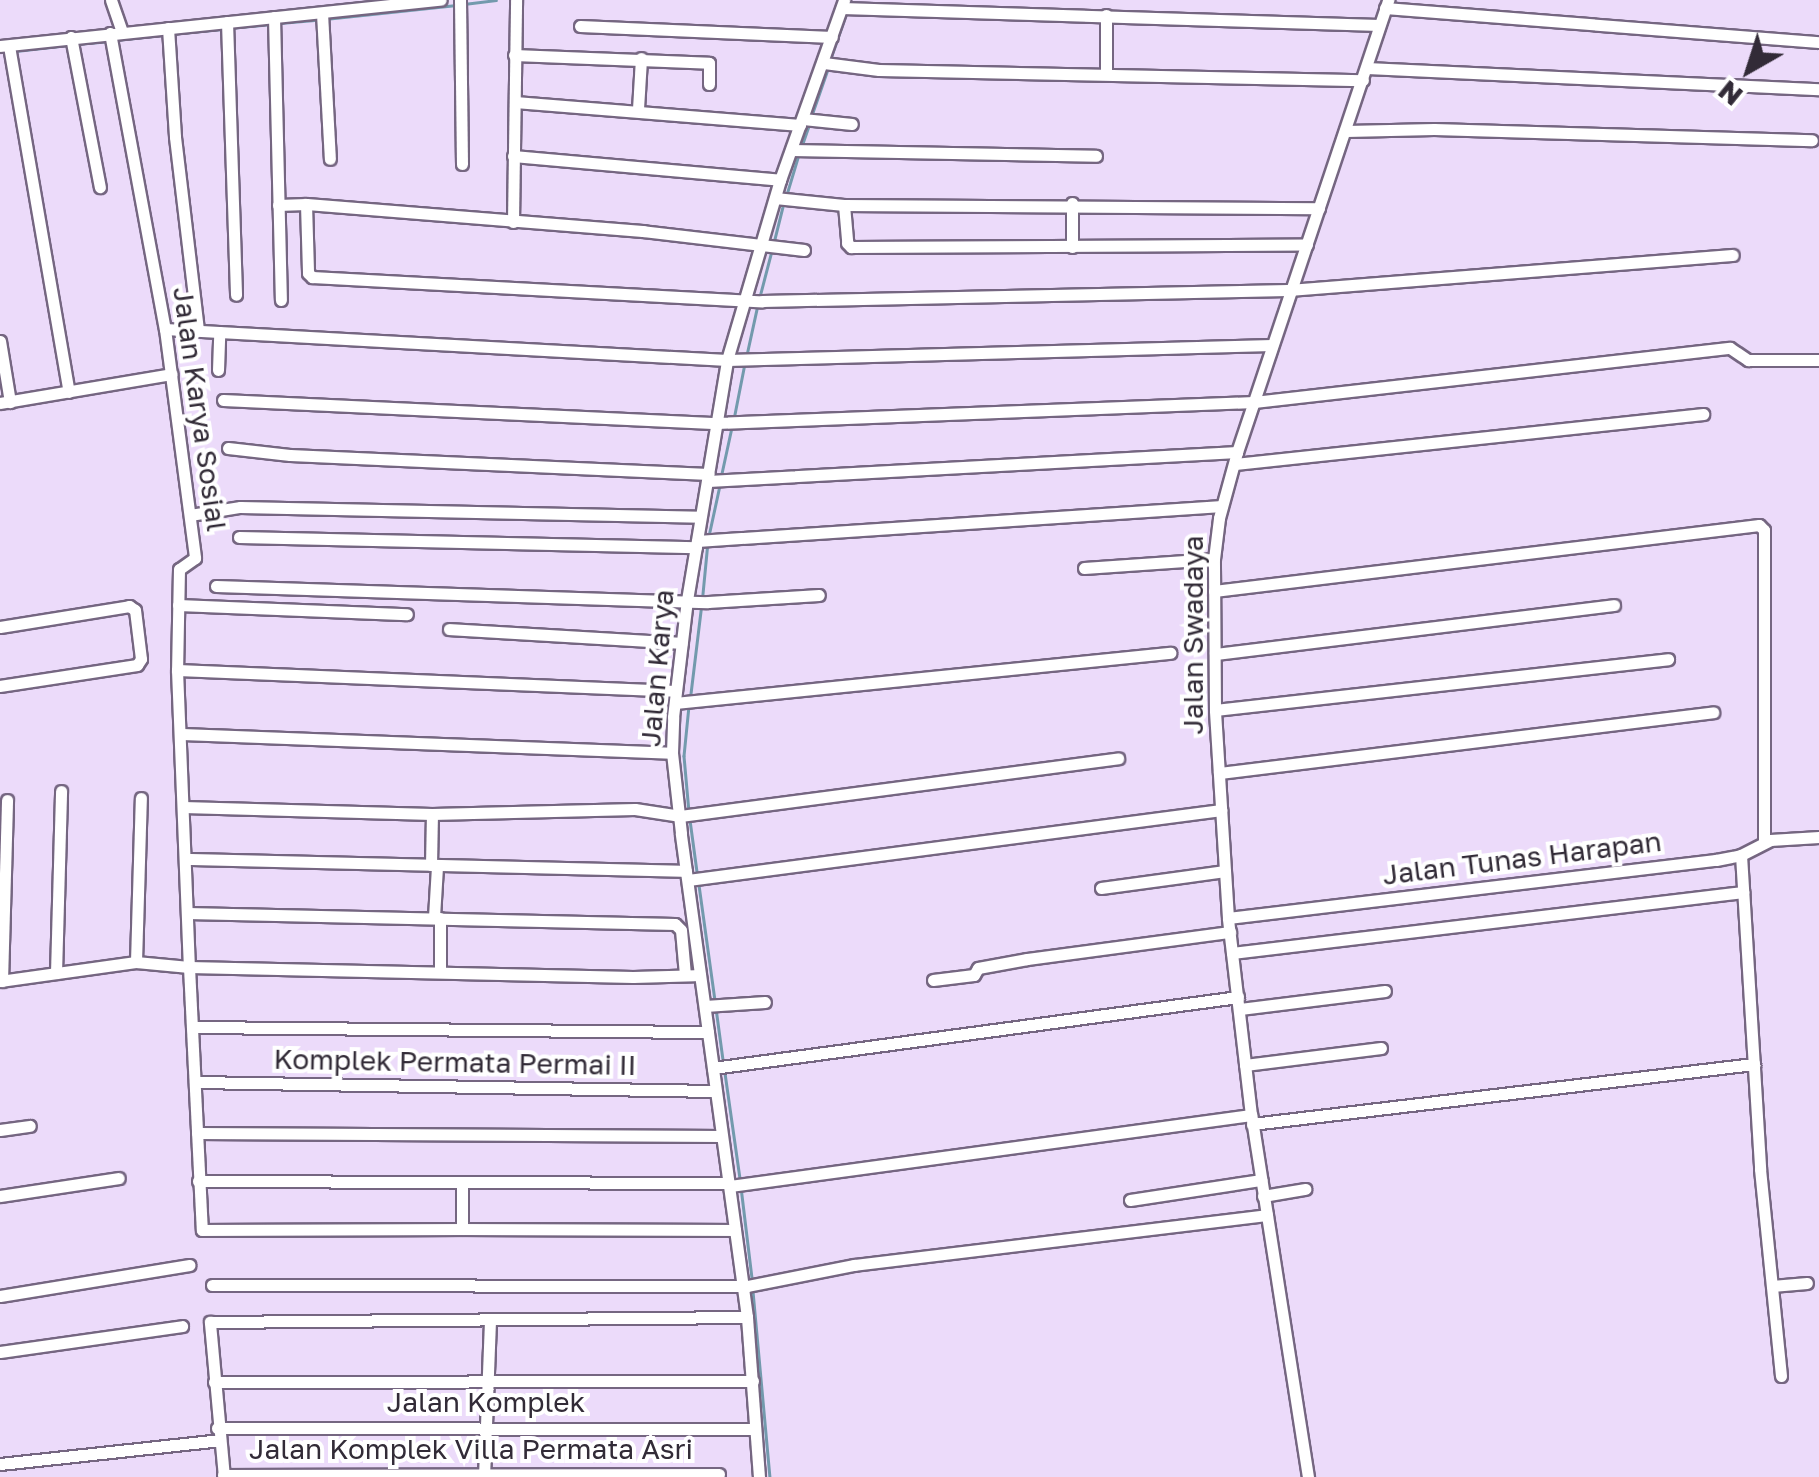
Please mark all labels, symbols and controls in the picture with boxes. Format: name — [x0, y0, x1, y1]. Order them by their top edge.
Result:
north arrow — [1699, 20, 1799, 120]
text: N — [1711, 74, 1748, 113]
street label: Jalan Karya Sosial — [166, 285, 234, 533]
street label: Jalan Swadaya — [1176, 535, 1210, 735]
street label: Jalan Karya — [633, 588, 681, 748]
street label: Jalan Tunas Harapan — [1381, 824, 1663, 892]
street label: Komplek Permata Permai II — [273, 1042, 637, 1082]
street label: Jalan Komplek — [387, 1385, 585, 1419]
street label: Jalan Komplek Villa Permata Asri — [249, 1432, 693, 1466]

